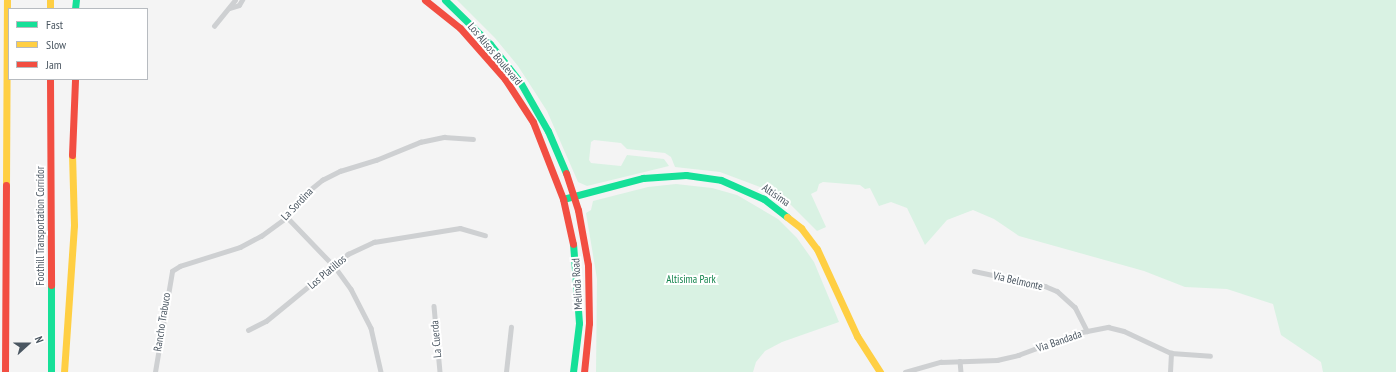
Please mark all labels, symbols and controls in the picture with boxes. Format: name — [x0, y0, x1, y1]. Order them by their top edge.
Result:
legend — [8, 8, 148, 80]
text: Fast — [46, 17, 63, 32]
street label: Los Alisos Boulevard — [465, 20, 525, 88]
text: Slow — [46, 37, 66, 52]
text: Jam — [46, 57, 62, 72]
street label: Foothill Transportation Corridor — [33, 166, 47, 286]
street label: Altisima — [760, 181, 792, 209]
street label: La Sordina — [278, 185, 316, 223]
street label: Los Platillos — [305, 252, 349, 292]
street label: Melinda Road — [569, 258, 585, 310]
street label: Via Belmonte — [992, 269, 1044, 293]
park label: Altisima Park — [666, 272, 716, 286]
street label: Rancho Trabuco — [151, 291, 173, 353]
street label: La Cuerda — [428, 320, 444, 358]
north arrow — [8, 324, 48, 364]
street label: Via Bandada — [1035, 327, 1083, 355]
text: N — [32, 334, 47, 345]

